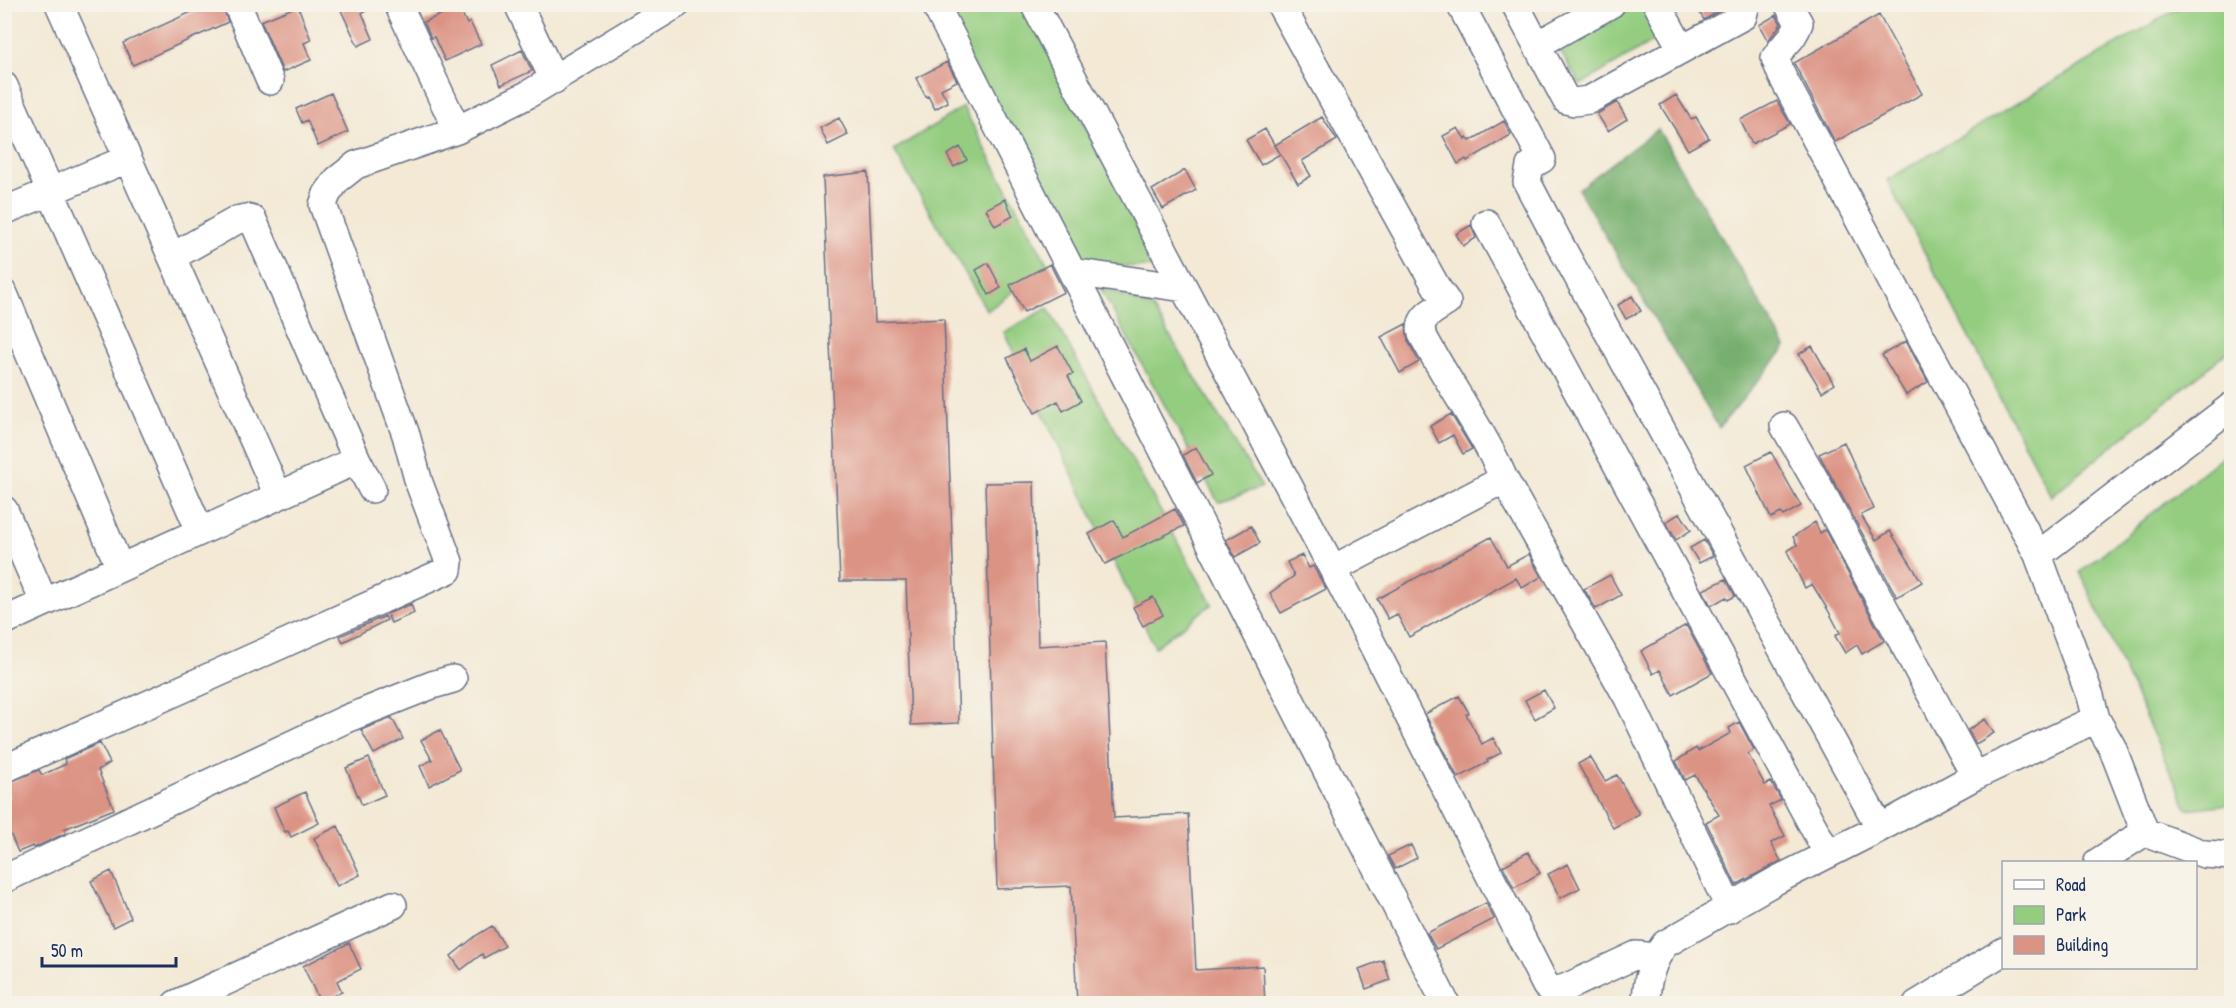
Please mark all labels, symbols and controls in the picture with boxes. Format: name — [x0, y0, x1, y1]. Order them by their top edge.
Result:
legend — [2002, 861, 2197, 969]
text: Road — [2056, 872, 2086, 897]
text: Park — [2056, 902, 2087, 927]
scale bar — [42, 930, 176, 968]
text: Building — [2056, 932, 2108, 957]
text: 50 m — [51, 938, 83, 963]

